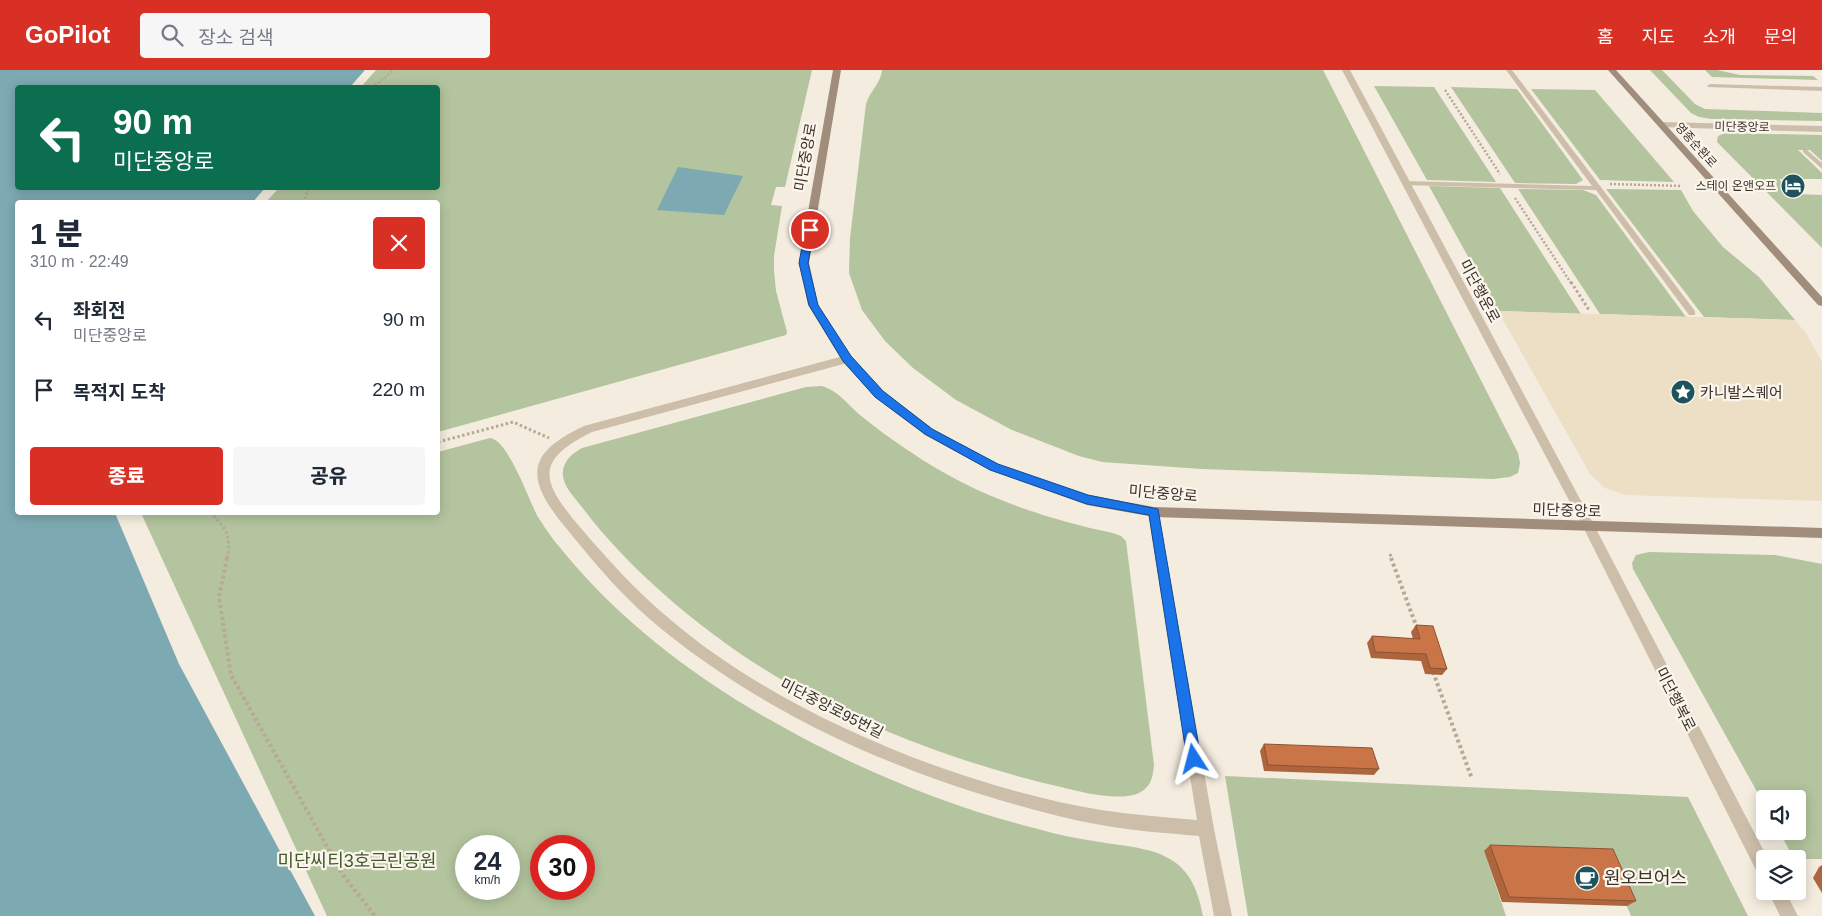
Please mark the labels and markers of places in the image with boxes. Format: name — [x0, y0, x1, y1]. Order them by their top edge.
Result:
hotel icon: 스테이 온앤오프 — [1780, 173, 1806, 199]
place label: 스테이 온앤오프 — [1695, 179, 1776, 193]
pin — [789, 209, 831, 251]
place icon: 카니발스퀘어 — [1670, 379, 1696, 405]
place label: 카니발스퀘어 — [1700, 384, 1783, 401]
cafe icon: 원오브어스 — [1574, 865, 1600, 891]
place label: 원오브어스 — [1604, 868, 1687, 888]

